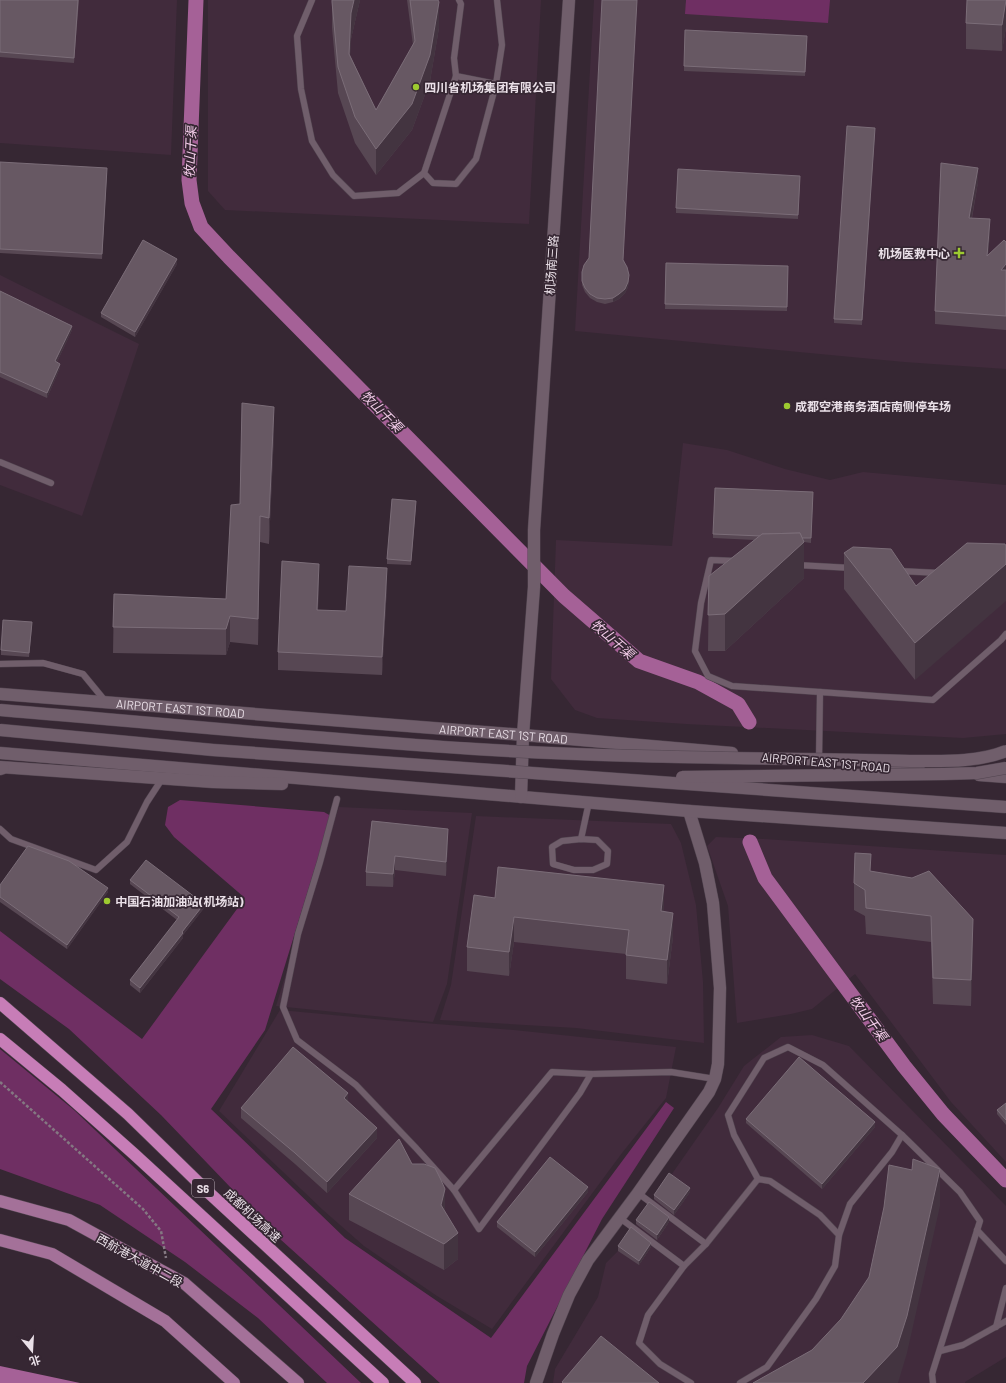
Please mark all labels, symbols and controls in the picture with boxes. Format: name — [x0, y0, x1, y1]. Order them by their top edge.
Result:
place label: 四川省机场集团有限公司 — [424, 80, 556, 94]
marker: 四川省机场集团有限公司 — [411, 82, 421, 92]
water label: 牧山干渠 — [181, 124, 199, 178]
street label: 机场南三路 — [542, 235, 560, 295]
place label: 机场医救中心 — [878, 246, 950, 260]
marker: 机场医救中心 — [953, 247, 965, 259]
water label: 牧山干渠 — [358, 387, 407, 436]
place label: 成都空港商务酒店南侧停车场 — [795, 399, 951, 413]
marker: 成都空港商务酒店南侧停车场 — [782, 401, 792, 411]
water label: 牧山干渠 — [588, 616, 639, 663]
street label: AIRPORT EAST 1ST ROAD — [116, 696, 245, 720]
street label: AIRPORT EAST 1ST ROAD — [439, 721, 568, 746]
street label: AIRPORT EAST 1ST ROAD — [761, 749, 891, 775]
place label: 中国石油加油站(机场站) — [115, 894, 244, 908]
marker: 中国石油加油站(机场站) — [102, 896, 112, 906]
water label: 牧山干渠 — [847, 992, 892, 1045]
road number: S6 — [192, 1179, 214, 1197]
street label: 成都机场高速 — [222, 1185, 284, 1245]
street label: 西航港大道中二段 — [95, 1231, 185, 1289]
north arrow — [12, 1331, 52, 1371]
text: 北 — [28, 1353, 42, 1369]

